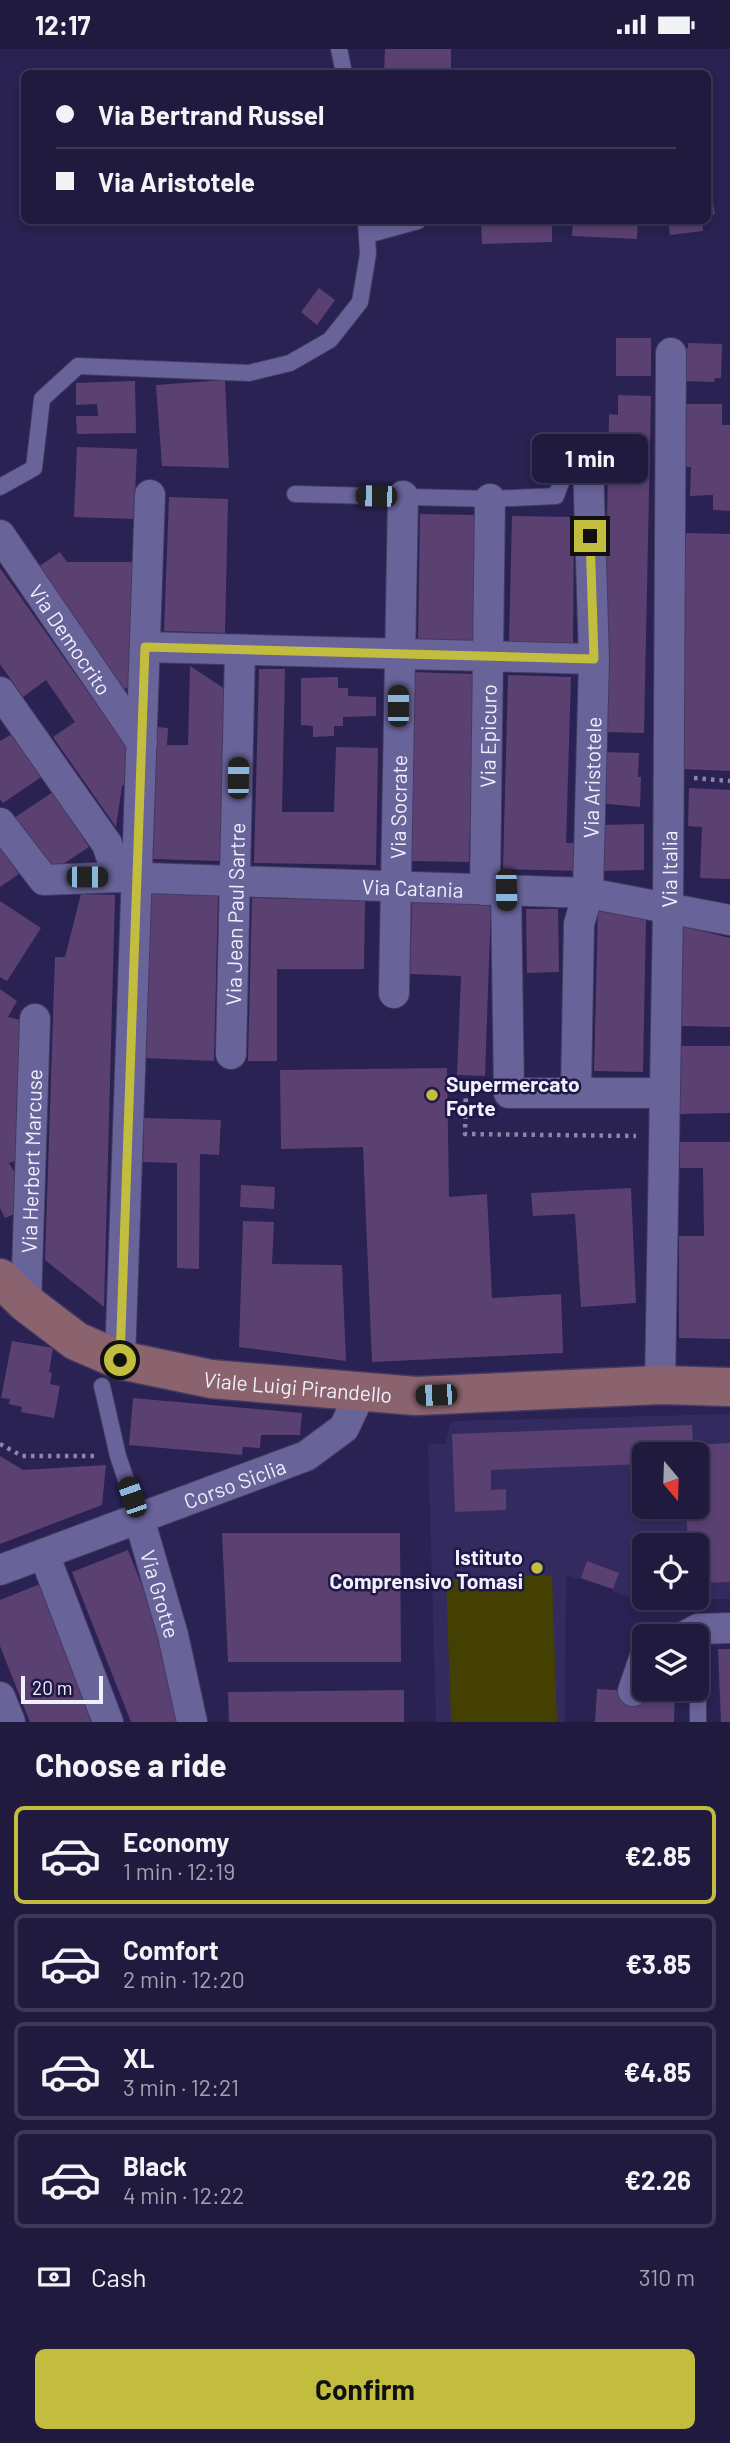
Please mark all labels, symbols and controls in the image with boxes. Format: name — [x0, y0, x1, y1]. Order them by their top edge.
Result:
text: 12:17 — [35, 9, 90, 40]
text: Via Bertrand Russel — [98, 99, 324, 130]
text: Via Aristotele — [98, 166, 255, 197]
callout: 1 min — [532, 435, 648, 483]
text: 1 min — [565, 444, 615, 472]
car — [355, 485, 398, 507]
route end — [574, 520, 606, 552]
street label: Via Democrito — [25, 579, 118, 699]
street label: Via Epicuro — [474, 684, 500, 788]
car — [388, 685, 409, 727]
street label: Via Aristotele — [577, 716, 605, 839]
street label: Via Socrate — [384, 755, 411, 859]
car — [228, 757, 249, 799]
street label: Via Jean Paul Sartre — [220, 822, 249, 1006]
street label: Via Italia — [656, 830, 681, 908]
car — [67, 867, 109, 888]
car — [496, 869, 517, 911]
street label: Via Catania — [361, 873, 464, 901]
street label: Via Herbert Marcuse — [15, 1069, 46, 1254]
place label: Supermercato Forte — [446, 1071, 580, 1120]
marker: Supermercato Forte — [424, 1087, 440, 1103]
route start — [104, 1344, 136, 1376]
street label: Viale Luigi Pirandello — [201, 1365, 393, 1406]
car — [415, 1384, 458, 1406]
north arrow — [632, 1442, 709, 1519]
map controls — [632, 1442, 709, 1701]
street label: Corso Siclia — [180, 1452, 289, 1513]
car — [116, 1474, 149, 1520]
button: locate — [632, 1533, 709, 1610]
place label: Istituto Comprensivo Tomasi — [330, 1544, 523, 1593]
street label: Via Grotte — [136, 1547, 186, 1641]
marker: Istituto Comprensivo Tomasi — [529, 1560, 545, 1576]
button: layers — [632, 1624, 709, 1701]
scale bar — [21, 1673, 103, 1705]
text: 20 m — [32, 1676, 72, 1699]
text: Choose a ride — [35, 1745, 227, 1783]
icon: car — [39, 1824, 102, 1887]
text: Economy — [123, 1826, 229, 1857]
text: €2.85 — [625, 1840, 691, 1871]
text: 1 min · 12:19 — [123, 1857, 235, 1885]
icon: car — [39, 1932, 102, 1995]
text: Comfort — [123, 1934, 219, 1965]
text: €3.85 — [625, 1948, 691, 1979]
text: 2 min · 12:20 — [123, 1965, 245, 1993]
icon: car — [39, 2040, 102, 2103]
text: XL — [123, 2042, 154, 2073]
text: €4.85 — [624, 2056, 691, 2087]
text: 3 min · 12:21 — [123, 2073, 239, 2101]
icon: car — [39, 2148, 102, 2211]
text: Black — [123, 2150, 187, 2181]
text: €2.26 — [624, 2164, 691, 2195]
text: 4 min · 12:22 — [123, 2181, 244, 2209]
icon: cash — [35, 2258, 73, 2296]
text: Cash — [91, 2261, 146, 2292]
text: 310 m — [639, 2263, 695, 2291]
button: Confirm — [35, 2349, 695, 2429]

